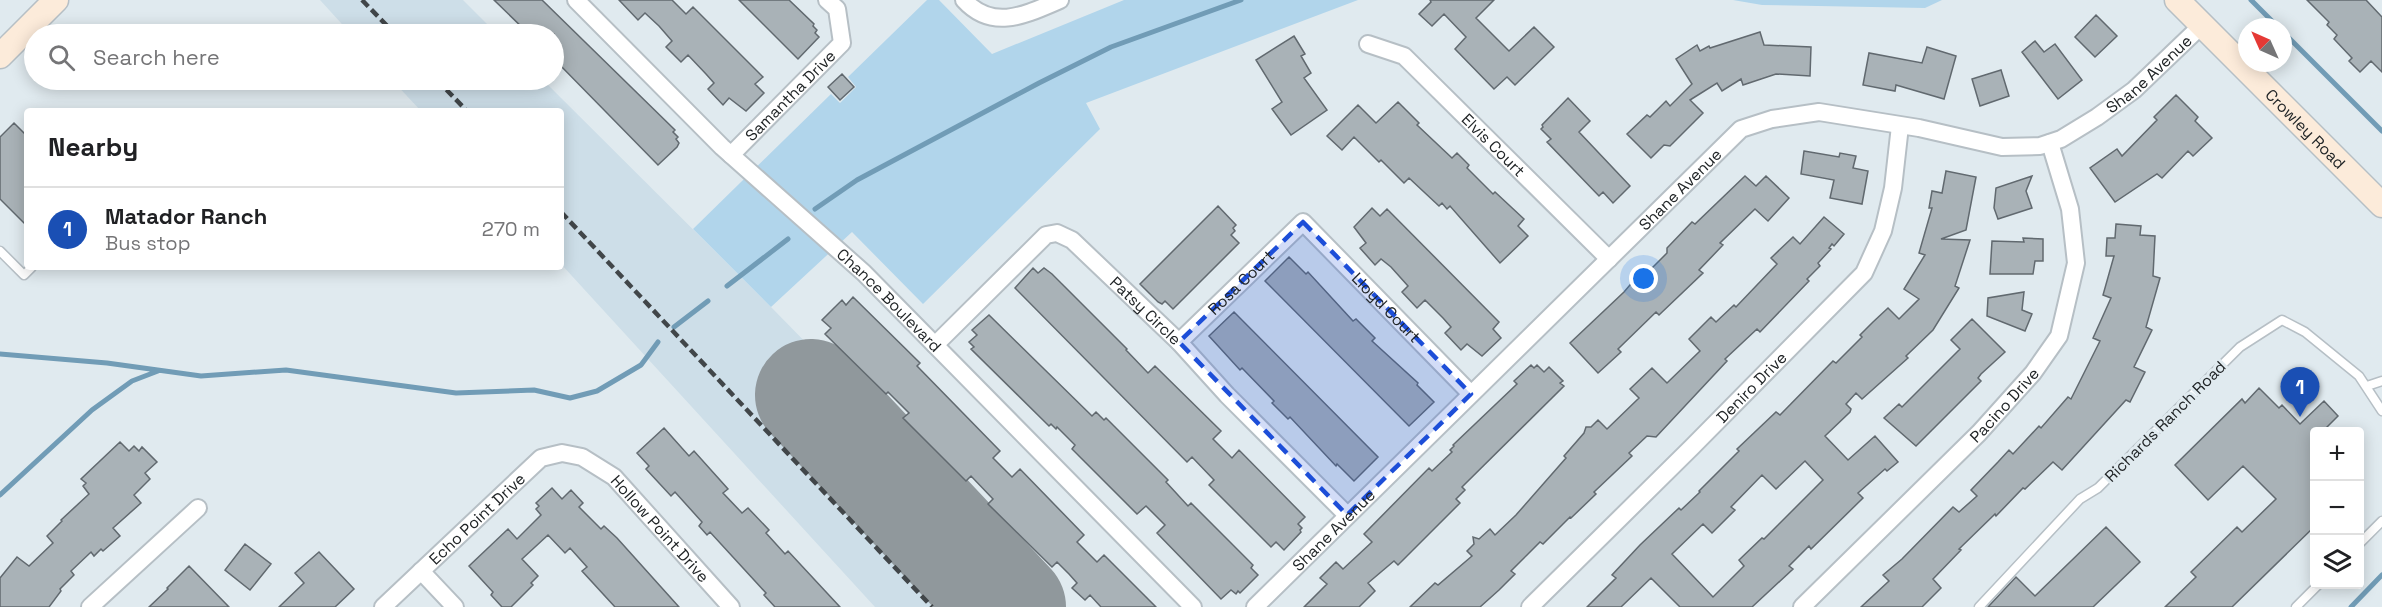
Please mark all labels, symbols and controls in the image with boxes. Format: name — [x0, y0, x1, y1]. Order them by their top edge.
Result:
north arrow — [2238, 18, 2292, 72]
search box — [24, 24, 564, 90]
street label: Shane Avenue — [2102, 30, 2197, 118]
icon: search — [45, 41, 78, 74]
text: Search here — [93, 43, 220, 71]
street label: Samantha Drive — [741, 46, 840, 146]
street label: Crowley Road — [2261, 84, 2350, 174]
street label: Elvis Court — [1457, 109, 1530, 181]
text: Nearby — [48, 130, 138, 164]
street label: Shane Avenue — [1634, 144, 1726, 235]
text: Matador Ranch — [105, 202, 267, 230]
text: 1 — [63, 216, 72, 242]
text: 270 m — [482, 216, 540, 242]
text: Bus stop — [105, 230, 191, 256]
street label: Chance Boulevard — [832, 244, 946, 357]
street label: Rosa Court — [1203, 245, 1279, 320]
your location — [1629, 264, 1658, 293]
street label: Lloyd Court — [1347, 268, 1425, 347]
street label: Patsy Circle — [1105, 272, 1186, 350]
street label: Deniro Drive — [1712, 347, 1791, 427]
street label: Richards Ranch Road — [2100, 356, 2230, 486]
street label: Pacino Drive — [1965, 363, 2044, 447]
pin: 1 — [2280, 368, 2320, 417]
map controls — [2310, 427, 2364, 589]
button: + — [2310, 427, 2364, 481]
street label: Echo Point Drive — [424, 468, 530, 569]
street label: Hollow Point Drive — [606, 471, 714, 587]
button: − — [2310, 481, 2364, 535]
street label: Shane Avenue — [1288, 485, 1380, 576]
button: layers — [2310, 535, 2364, 589]

